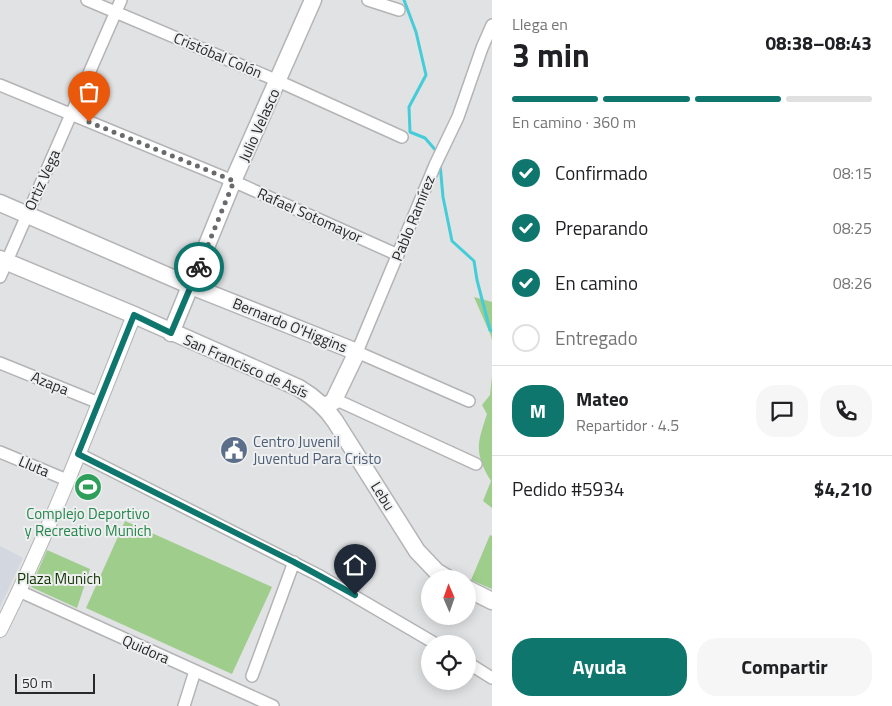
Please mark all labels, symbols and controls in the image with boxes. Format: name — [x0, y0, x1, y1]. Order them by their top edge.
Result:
text: Llega en — [512, 12, 568, 36]
street label: Cristóbal Colón — [170, 26, 266, 84]
text: 08:38–08:43 — [765, 28, 872, 57]
text: 3 min — [512, 31, 590, 79]
pin — [68, 71, 110, 122]
icon: bag — [75, 78, 103, 106]
street label: Julio Velasco — [233, 84, 285, 165]
text: En camino · 360 m — [512, 110, 636, 134]
street label: Ortiz Vega — [18, 145, 66, 214]
text: Confirmado — [555, 158, 648, 187]
icon: check — [512, 159, 540, 187]
text: 08:15 — [833, 161, 872, 185]
street label: Pablo Ramírez — [385, 171, 441, 264]
street label: Rafael Sotomayor — [254, 182, 366, 248]
text: Preparando — [555, 213, 648, 242]
icon: check — [512, 214, 540, 242]
text: 08:25 — [833, 216, 872, 240]
courier — [174, 242, 224, 292]
icon: bike — [185, 253, 213, 281]
text: En camino — [555, 268, 638, 297]
icon: check — [512, 269, 540, 297]
text: 08:26 — [833, 271, 872, 295]
street label: Bernardo O'Higgins — [229, 292, 351, 358]
text: Entregado — [555, 323, 638, 352]
street label: San Francisco de Asís — [180, 328, 312, 404]
street label: Azapa — [28, 365, 73, 401]
text: Mateo — [576, 384, 629, 413]
button: chat — [756, 385, 808, 437]
button: phone — [820, 385, 872, 437]
text: M — [530, 396, 546, 425]
text: Repartidor · 4.5 — [576, 413, 679, 437]
place label: Centro Juvenil Juventud Para Cristo — [253, 430, 382, 470]
public building icon: Centro Juvenil Juventud Para Cristo — [219, 435, 249, 465]
street label: Lluta — [15, 449, 53, 483]
sports icon: Complejo Deportivo y Recreativo Munich — [73, 472, 103, 502]
text: Pedido #5934 — [512, 474, 624, 503]
text: $4,210 — [814, 474, 872, 503]
street label: Lebu — [365, 477, 401, 515]
place label: Complejo Deportivo y Recreativo Munich — [24, 502, 152, 542]
pin — [334, 544, 376, 595]
icon: home — [341, 551, 369, 579]
park label: Plaza Munich — [17, 567, 101, 590]
north arrow — [421, 570, 476, 625]
map controls — [421, 570, 476, 690]
street label: Quidora — [119, 628, 174, 670]
button: locate — [421, 635, 476, 690]
button: Ayuda — [512, 638, 687, 696]
button: Compartir — [697, 638, 872, 696]
scale bar — [15, 671, 95, 694]
text: 50 m — [22, 672, 52, 693]

